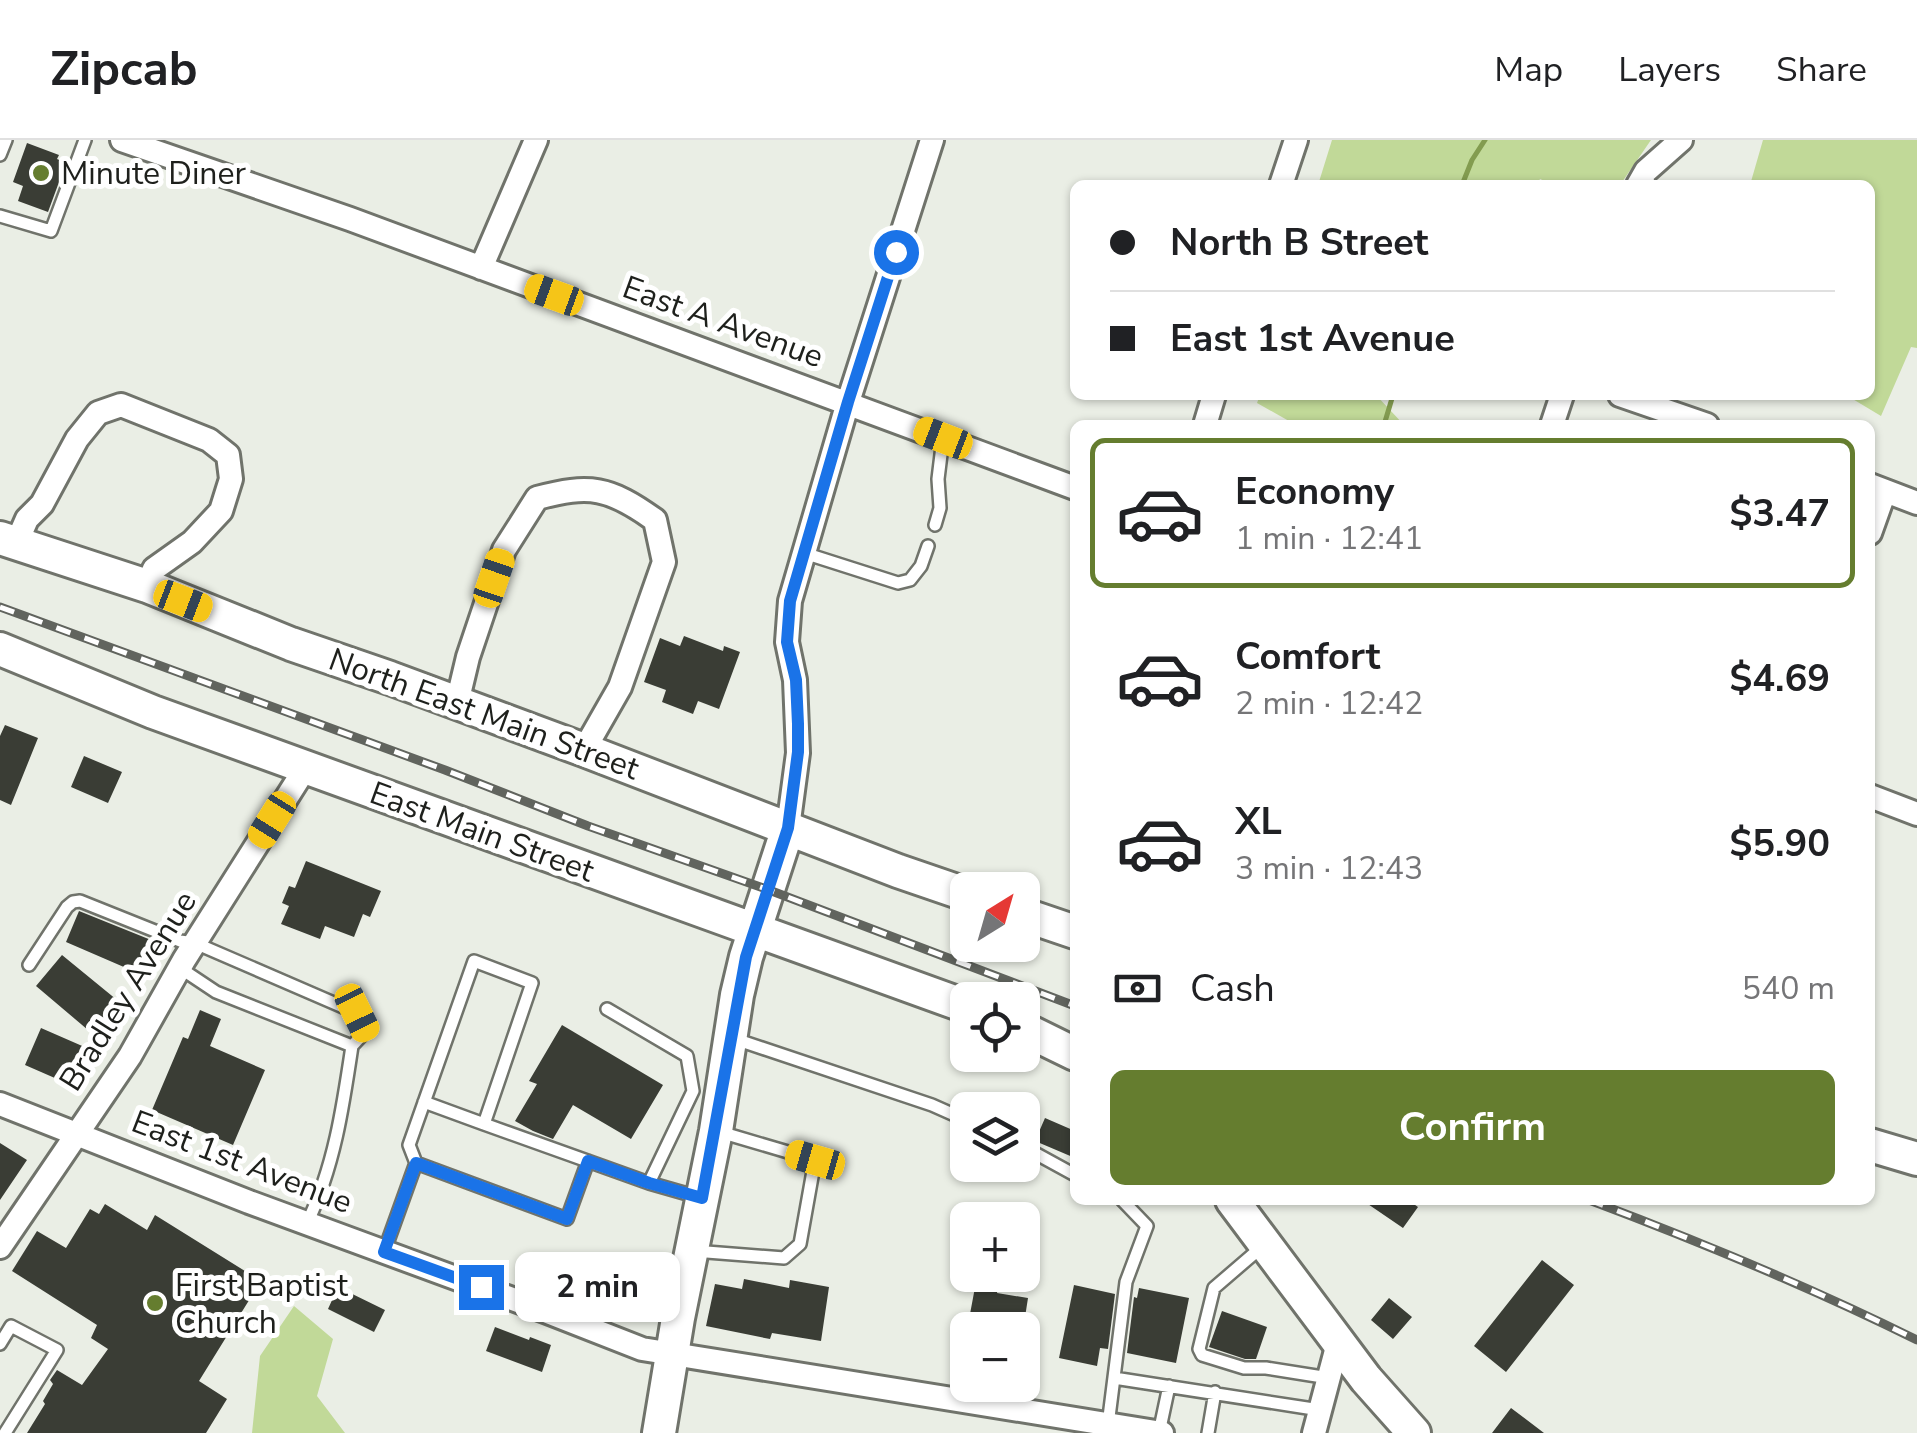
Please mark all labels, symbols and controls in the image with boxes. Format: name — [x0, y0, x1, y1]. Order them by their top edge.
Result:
text: Zipcab — [50, 36, 198, 102]
text: Map — [1494, 46, 1563, 93]
text: Layers — [1618, 46, 1721, 93]
text: Share — [1776, 46, 1867, 93]
place label: Minute Diner — [61, 152, 247, 195]
marker: Minute Diner — [30, 162, 52, 184]
text: North B Street — [1170, 217, 1428, 268]
route start — [874, 230, 919, 275]
street label: East A Avenue — [617, 266, 829, 378]
car — [521, 271, 587, 319]
text: East 1st Avenue — [1170, 313, 1455, 364]
car — [910, 413, 976, 463]
text: Economy — [1235, 466, 1394, 517]
icon: car — [1115, 468, 1205, 558]
text: $3.47 — [1729, 488, 1830, 539]
text: 1 min · 12:41 — [1235, 517, 1423, 560]
car — [470, 545, 518, 611]
car — [150, 576, 216, 626]
text: Comfort — [1235, 631, 1380, 682]
icon: car — [1115, 633, 1205, 723]
street label: North East Main Street — [323, 638, 646, 790]
text: $4.69 — [1729, 653, 1830, 704]
text: 2 min · 12:42 — [1235, 682, 1423, 725]
street label: East Main Street — [364, 772, 601, 893]
car — [243, 787, 301, 853]
text: XL — [1235, 796, 1282, 847]
icon: car — [1115, 798, 1205, 888]
text: $5.90 — [1729, 818, 1830, 869]
text: 3 min · 12:43 — [1235, 847, 1423, 890]
north arrow — [950, 872, 1040, 962]
map controls — [950, 872, 1040, 1402]
street label: Bradley Avenue — [49, 883, 207, 1099]
icon: cash — [1110, 961, 1165, 1016]
text: Cash — [1190, 963, 1275, 1014]
text: 540 m — [1742, 967, 1835, 1010]
car — [330, 979, 384, 1047]
button: locate — [950, 982, 1040, 1072]
button: Confirm — [1110, 1070, 1835, 1185]
button: layers — [950, 1092, 1040, 1182]
street label: East 1st Avenue — [126, 1100, 358, 1224]
car — [782, 1137, 848, 1183]
button: + — [950, 1202, 1040, 1292]
callout: 2 min — [516, 1252, 681, 1322]
place label: First Baptist Church — [175, 1264, 349, 1344]
route end — [459, 1265, 504, 1310]
text: 2 min — [556, 1265, 639, 1308]
marker: First Baptist Church — [144, 1292, 166, 1314]
button: − — [950, 1312, 1040, 1402]

